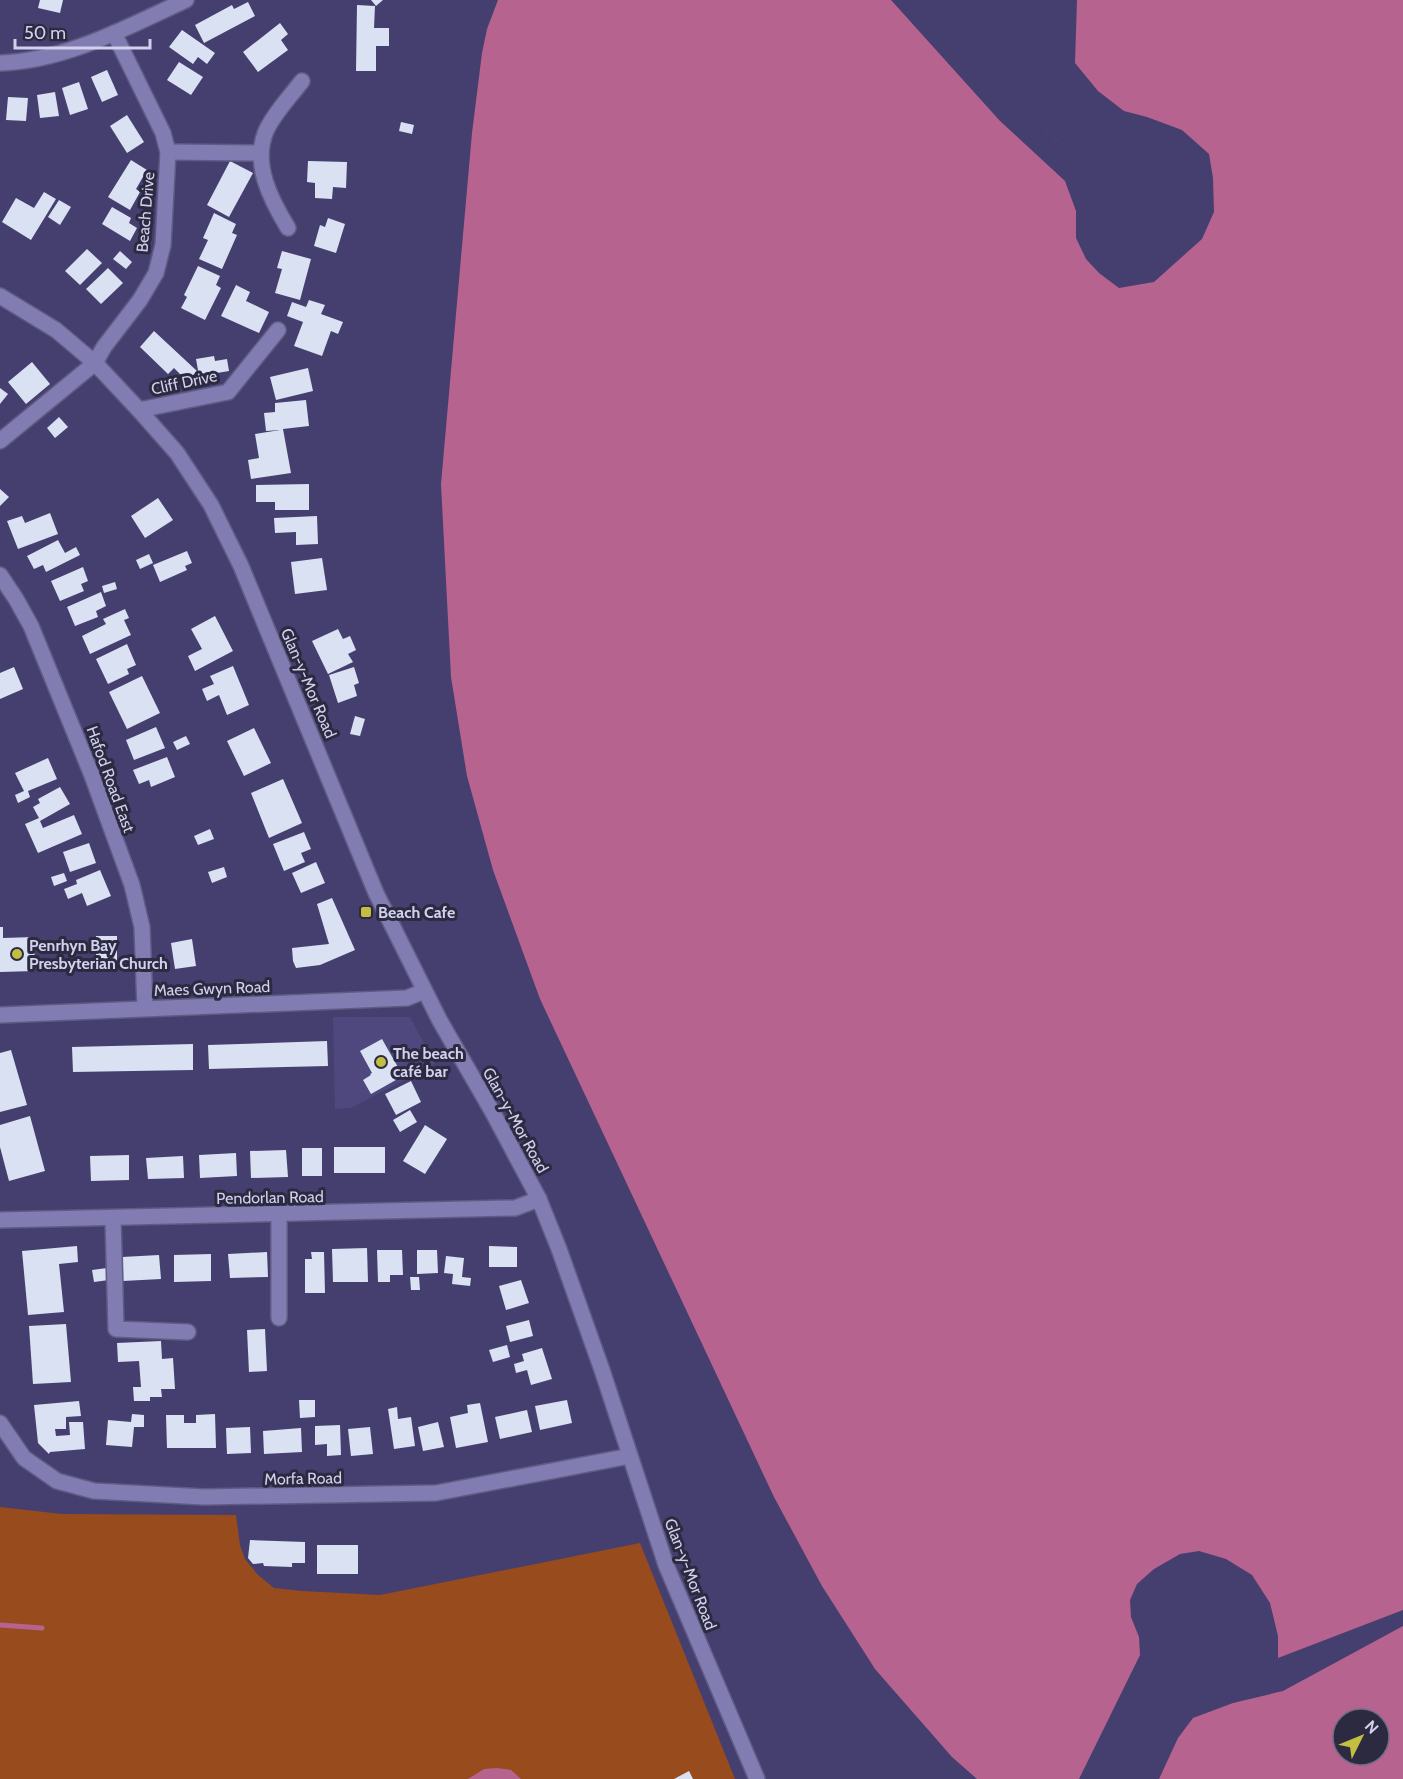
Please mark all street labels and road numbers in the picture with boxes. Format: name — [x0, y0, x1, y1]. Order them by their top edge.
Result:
street label: Beach Drive — [133, 171, 158, 253]
street label: Cliff Drive — [149, 366, 219, 399]
street label: Glan-y-Mor Road — [277, 625, 340, 741]
street label: Hafod Road East — [82, 723, 139, 836]
street label: Maes Gwyn Road — [153, 977, 271, 1000]
street label: Glan-y-Mor Road — [479, 1064, 552, 1176]
street label: Pendorlan Road — [216, 1187, 324, 1208]
street label: Morfa Road — [264, 1468, 342, 1489]
street label: Glan-y-Mor Road — [661, 1516, 720, 1633]

